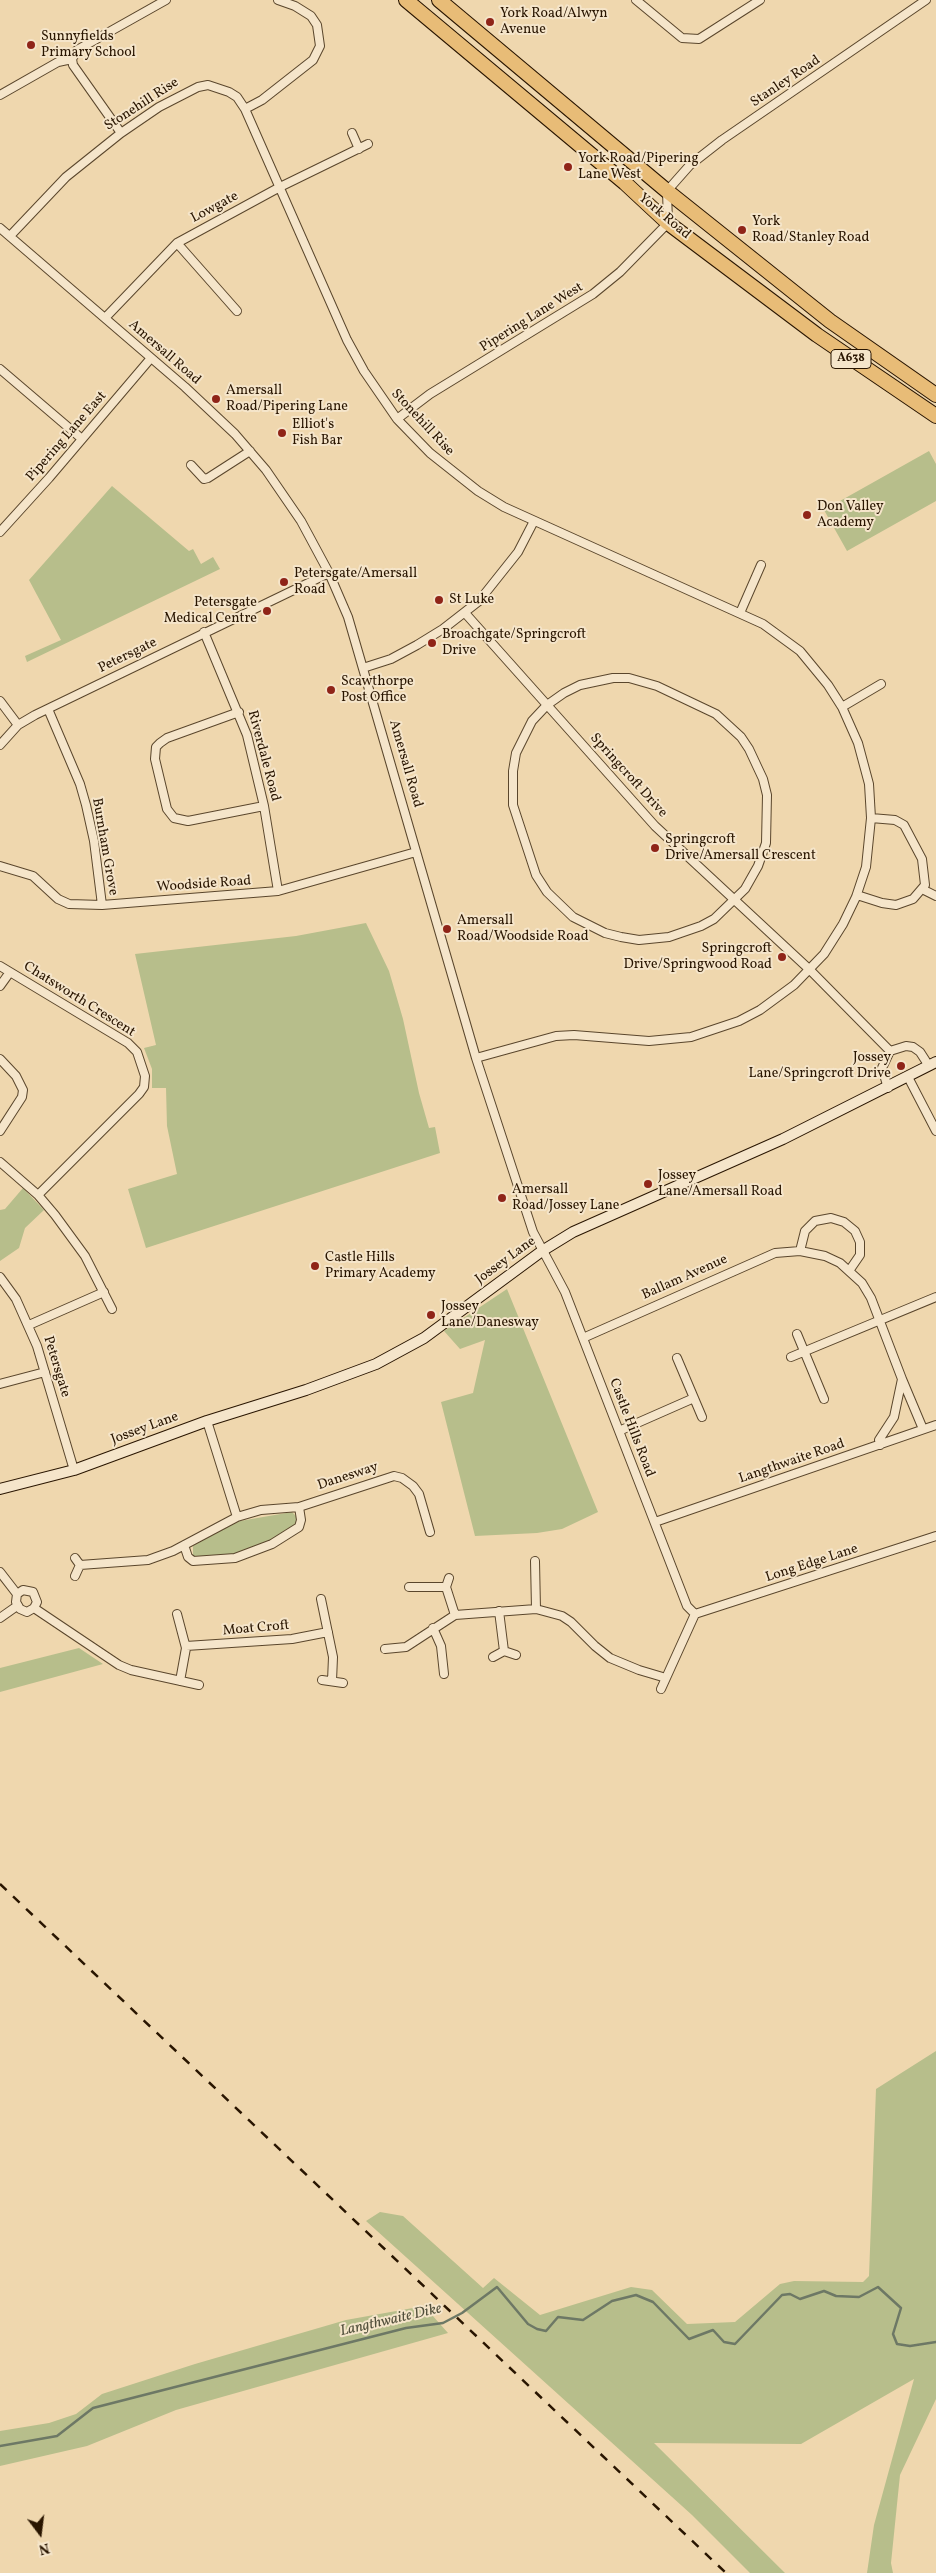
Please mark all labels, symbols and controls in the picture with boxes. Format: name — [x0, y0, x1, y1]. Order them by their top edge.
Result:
place label: York Road/Alwyn Avenue — [500, 6, 608, 38]
marker: York Road/Alwyn Avenue — [484, 16, 496, 28]
place label: Sunnyfields Primary School — [41, 29, 136, 62]
marker: Sunnyfields Primary School — [25, 39, 37, 51]
street label: Stanley Road — [748, 52, 824, 112]
street label: Stonehill Rise — [102, 75, 182, 135]
place label: York Road/Pipering Lane West — [578, 151, 699, 184]
marker: York Road/Pipering Lane West — [562, 161, 574, 173]
street label: Lowgate — [188, 189, 242, 227]
street label: York Road — [635, 190, 693, 244]
place label: York Road/Stanley Road — [752, 214, 869, 246]
marker: York Road/Stanley Road — [736, 224, 748, 236]
street label: Pipering Lane West — [477, 279, 587, 357]
street label: Amersall Road — [124, 317, 204, 389]
road number: A638 — [831, 349, 871, 368]
place label: Amersall Road/Pipering Lane — [226, 383, 348, 416]
street label: Stonehill Rise — [387, 386, 457, 460]
street label: Pipering Lane East — [23, 388, 111, 486]
marker: Amersall Road/Pipering Lane — [210, 393, 222, 405]
place label: Elliot's Fish Bar — [292, 417, 342, 450]
marker: Elliot's Fish Bar — [276, 427, 288, 439]
place label: Don Valley Academy — [817, 499, 884, 532]
marker: Don Valley Academy — [801, 509, 813, 521]
place label: Petersgate/Amersall Road — [294, 566, 417, 598]
marker: Petersgate/Amersall Road — [278, 576, 290, 588]
place label: St Luke — [449, 592, 494, 608]
marker: St Luke — [433, 594, 445, 606]
place label: Petersgate Medical Centre — [164, 595, 257, 628]
marker: Petersgate Medical Centre — [261, 605, 273, 617]
place label: Broachgate/Springcroft Drive — [442, 627, 586, 660]
street label: Petersgate — [96, 635, 160, 677]
marker: Broachgate/Springcroft Drive — [426, 637, 438, 649]
place label: Scawthorpe Post Office — [341, 674, 414, 706]
marker: Scawthorpe Post Office — [325, 684, 337, 696]
street label: Riverdale Road — [243, 709, 283, 803]
street label: Amersall Road — [384, 718, 426, 810]
street label: Springcroft Drive — [586, 730, 670, 822]
street label: Burnham Grove — [87, 797, 121, 897]
place label: Springcroft Drive/Amersall Crescent — [665, 832, 816, 864]
marker: Springcroft Drive/Amersall Crescent — [649, 842, 661, 854]
street label: Woodside Road — [156, 873, 252, 897]
place label: Amersall Road/Woodside Road — [457, 913, 589, 946]
marker: Amersall Road/Woodside Road — [441, 923, 453, 935]
place label: Springcroft Drive/Springwood Road — [623, 941, 772, 974]
marker: Springcroft Drive/Springwood Road — [776, 951, 788, 963]
street label: Chatsworth Crescent — [20, 959, 138, 1041]
place label: Jossey Lane/Springcroft Drive — [749, 1050, 891, 1082]
marker: Jossey Lane/Springcroft Drive — [895, 1060, 907, 1072]
place label: Jossey Lane/Amersall Road — [658, 1168, 782, 1200]
marker: Jossey Lane/Amersall Road — [642, 1178, 654, 1190]
place label: Amersall Road/Jossey Lane — [512, 1182, 619, 1214]
marker: Amersall Road/Jossey Lane — [496, 1192, 508, 1204]
street label: Jossey Lane — [472, 1233, 540, 1289]
place label: Castle Hills Primary Academy — [325, 1250, 436, 1282]
street label: Ballam Avenue — [640, 1252, 730, 1304]
marker: Castle Hills Primary Academy — [309, 1260, 321, 1272]
place label: Jossey Lane/Danesway — [441, 1299, 539, 1331]
marker: Jossey Lane/Danesway — [425, 1309, 437, 1321]
street label: Petersgate — [39, 1334, 73, 1400]
street label: Castle Hills Road — [604, 1376, 658, 1480]
street label: Jossey Lane — [109, 1409, 181, 1449]
street label: Langthwaite Road — [737, 1436, 847, 1488]
street label: Danesway — [316, 1459, 380, 1495]
street label: Long Edge Lane — [764, 1541, 860, 1587]
street label: Moat Croft — [222, 1618, 290, 1640]
water label: Langthwaite Dike — [339, 2301, 443, 2341]
north arrow — [15, 2508, 65, 2558]
text: N — [37, 2537, 51, 2558]

